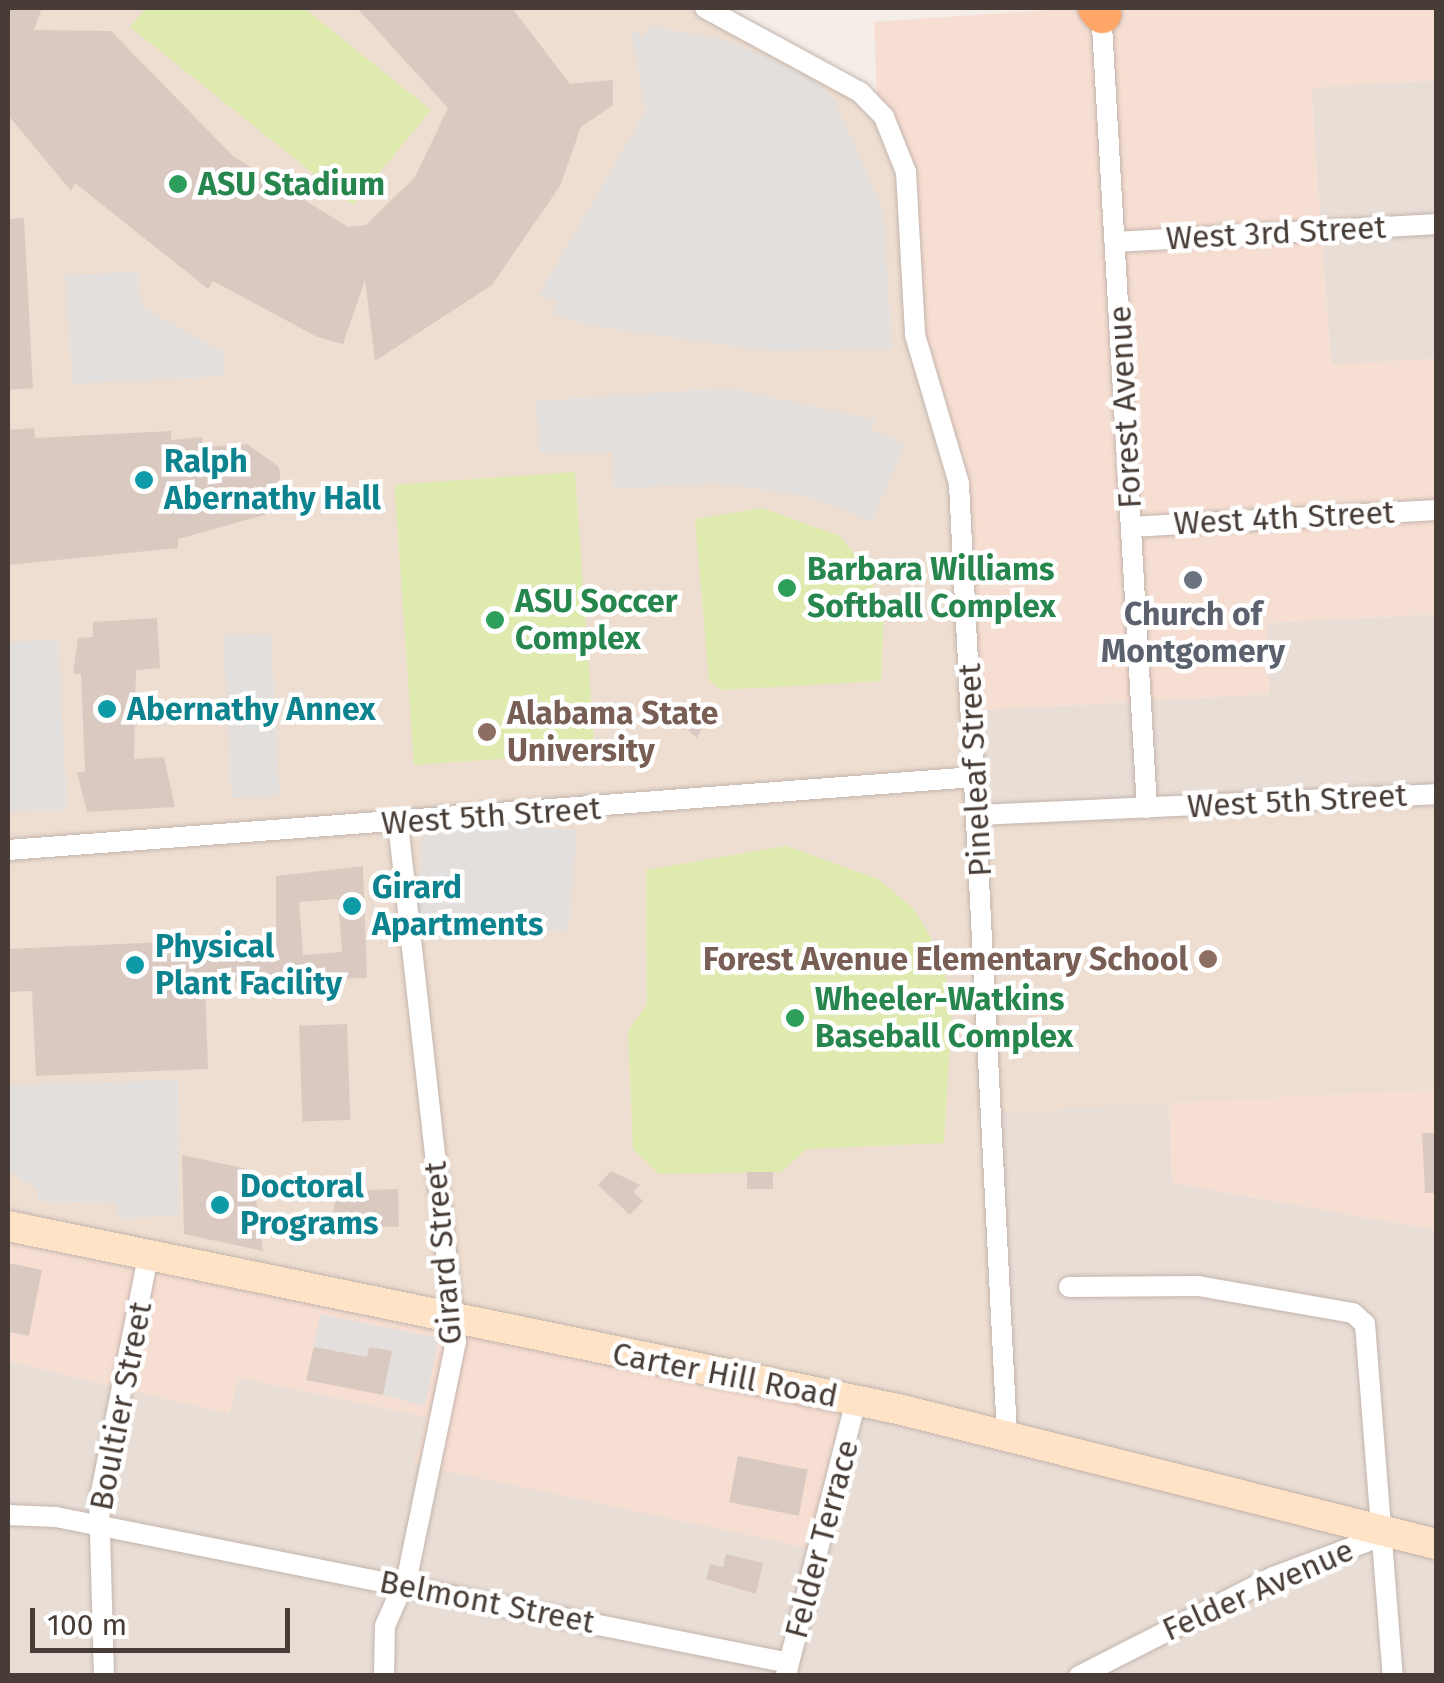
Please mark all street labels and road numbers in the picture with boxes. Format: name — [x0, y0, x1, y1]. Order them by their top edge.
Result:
street label: West 3rd Street — [1165, 208, 1387, 258]
street label: Forest Avenue — [1101, 304, 1149, 510]
street label: West 4th Street — [1173, 493, 1395, 543]
street label: Pineleaf Street — [950, 662, 1000, 878]
street label: West 5th Street — [1186, 776, 1408, 826]
street label: West 5th Street — [380, 789, 602, 843]
street label: Girard Street — [416, 1160, 470, 1346]
street label: Boultier Street — [82, 1298, 160, 1514]
street label: Carter Hill Road — [609, 1334, 841, 1416]
street label: Felder Terrace — [777, 1436, 867, 1642]
street label: Felder Avenue — [1157, 1531, 1359, 1649]
street label: Belmont Street — [376, 1562, 598, 1642]

